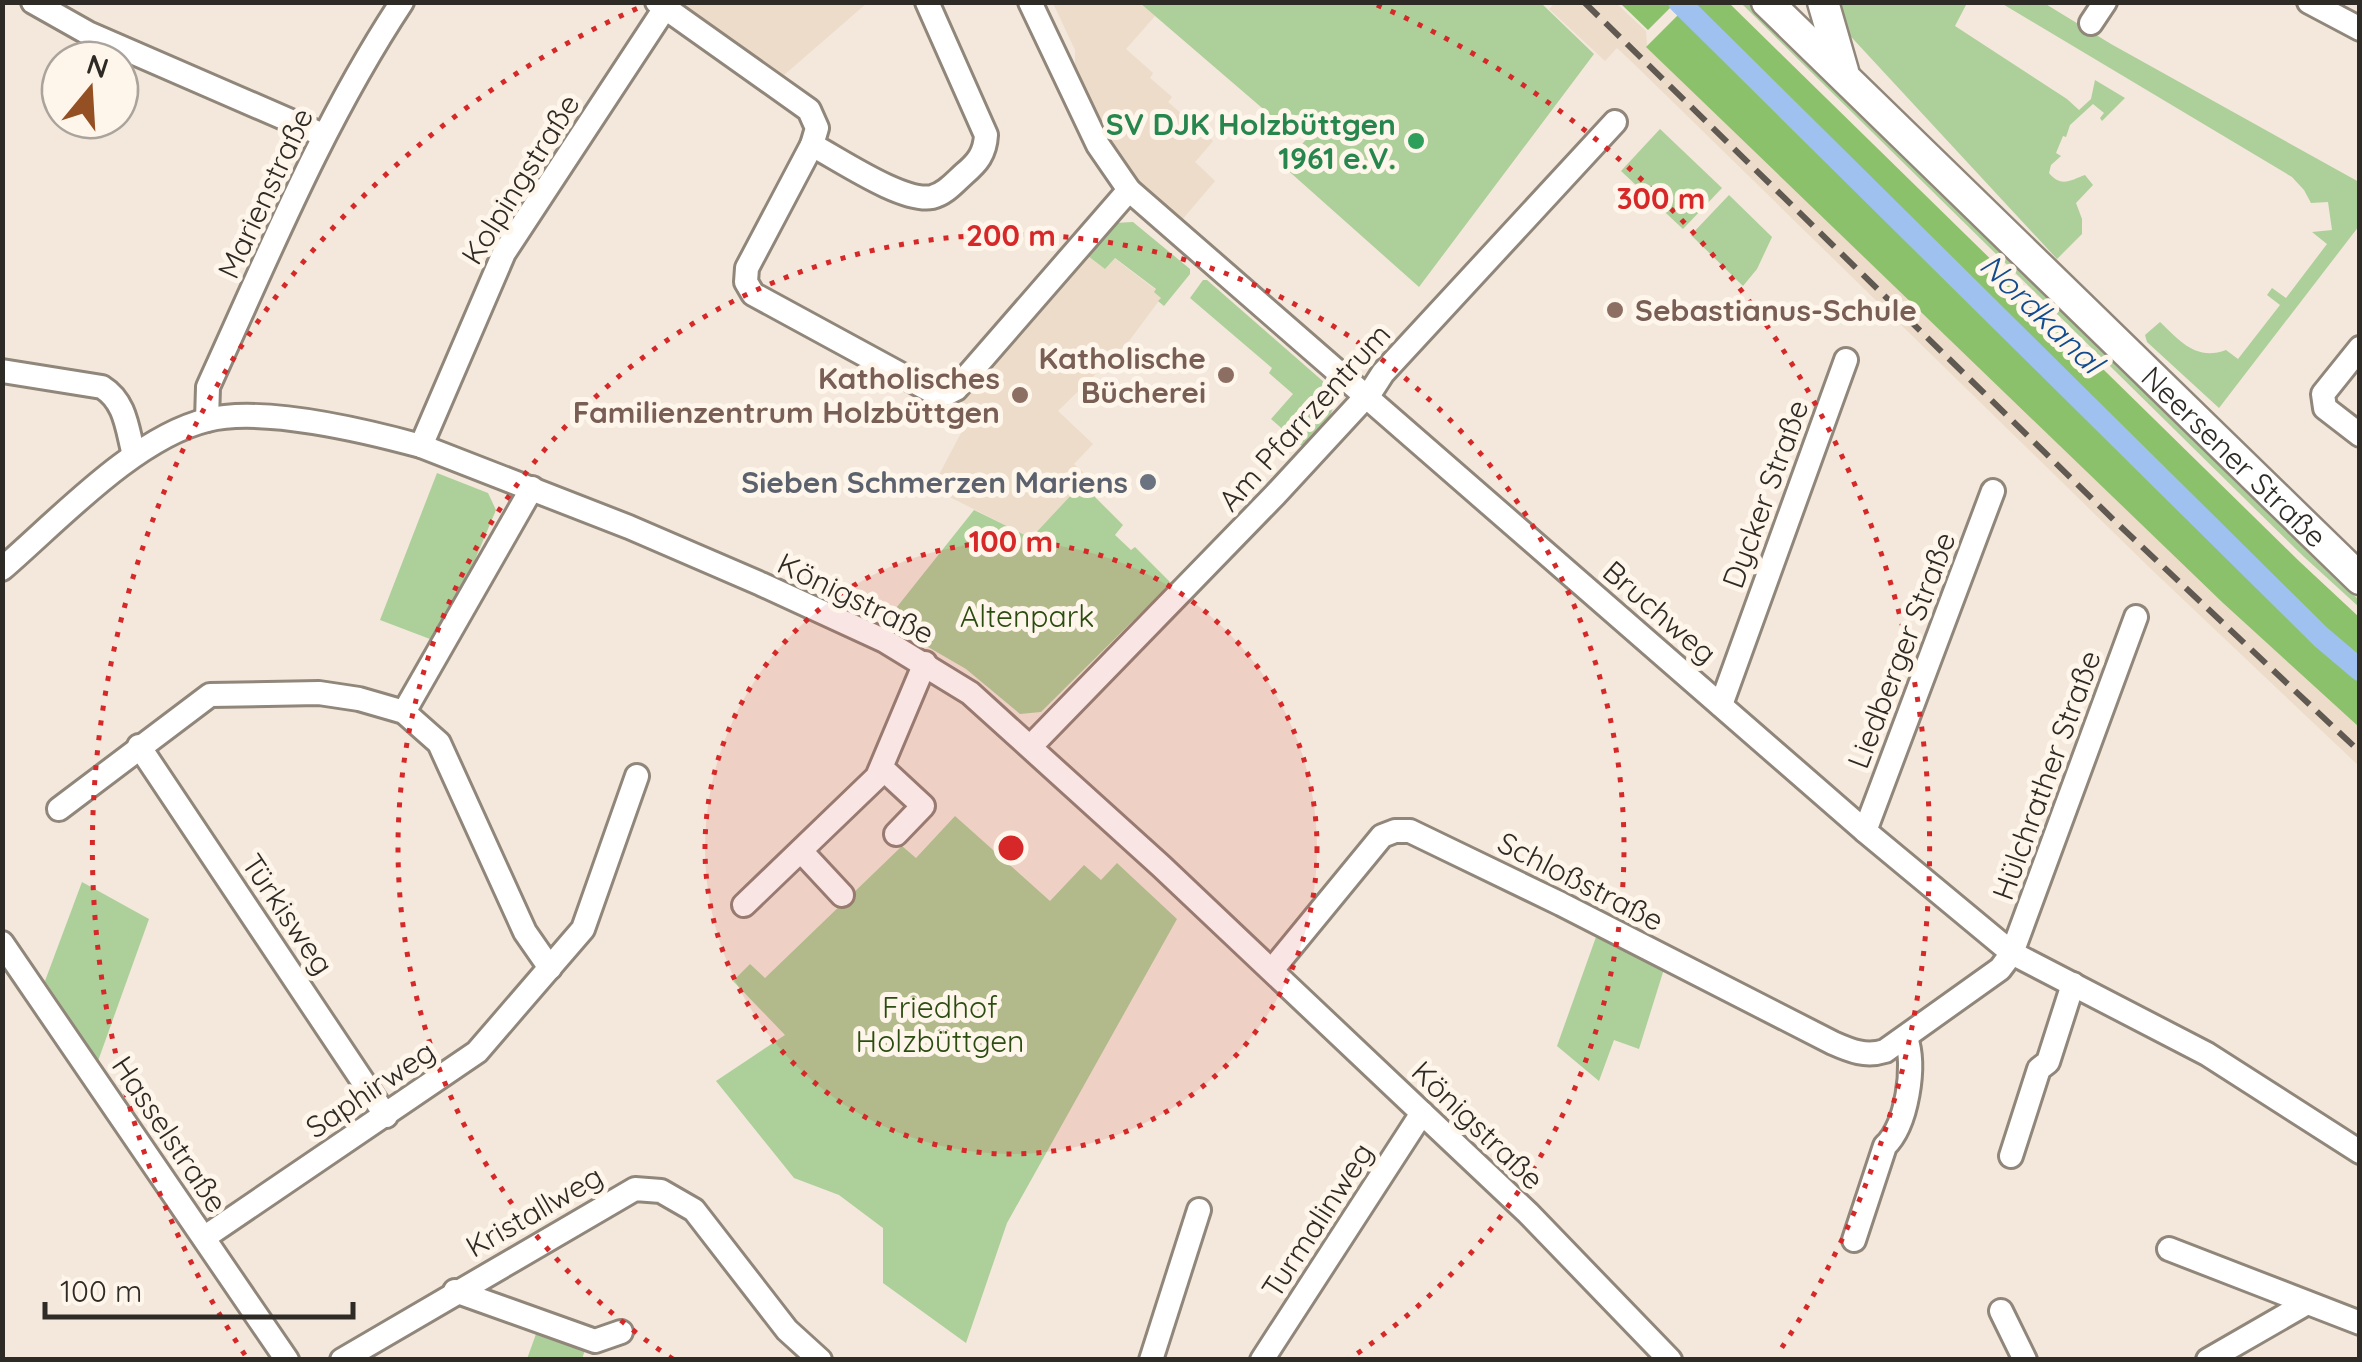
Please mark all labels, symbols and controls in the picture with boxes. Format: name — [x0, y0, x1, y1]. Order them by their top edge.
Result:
north arrow — [40, 40, 140, 140]
text: N — [83, 46, 113, 86]
street label: Kolpingstraße — [453, 87, 587, 271]
street label: Marienstraße — [209, 102, 321, 284]
place label: SV DJK Holzbüttgen 1961 e.V. — [1106, 105, 1396, 177]
marker: SV DJK Holzbüttgen 1961 e.V. — [1405, 130, 1427, 152]
text: 300 m — [1616, 179, 1706, 217]
text: 200 m — [966, 216, 1056, 254]
water label: Nordkanal — [1972, 245, 2114, 384]
place label: Sebastianus-Schule — [1635, 291, 1917, 329]
marker: Sebastianus-Schule — [1604, 299, 1626, 321]
street label: Am Pfarrzentrum — [1210, 315, 1398, 519]
place label: Katholische Bücherei — [1038, 339, 1206, 411]
street label: Neersener Straße — [2134, 358, 2335, 555]
place label: Katholisches Familienzentrum Holzbüttgen — [573, 359, 1000, 431]
marker: Katholische Bücherei — [1215, 364, 1237, 386]
marker: Katholisches Familienzentrum Holzbüttgen — [1009, 384, 1031, 406]
street label: Dycker Straße — [1713, 395, 1817, 593]
place label: Sieben Schmerzen Mariens — [741, 463, 1128, 501]
marker: Sieben Schmerzen Mariens — [1137, 471, 1159, 493]
text: 100 m — [969, 522, 1053, 560]
street label: Liedberger Straße — [1838, 526, 1964, 774]
street label: Königstraße — [772, 544, 940, 652]
street label: Bruchweg — [1595, 552, 1725, 672]
park label: Altenpark — [960, 597, 1094, 635]
street label: Hülchrather Straße — [1983, 645, 2109, 905]
street label: Schloßstraße — [1492, 823, 1670, 939]
centre of rings — [993, 830, 1029, 866]
street label: Türkisweg — [234, 846, 342, 982]
park label: Friedhof Holzbüttgen — [856, 988, 1024, 1060]
street label: Saphirweg — [298, 1032, 442, 1146]
street label: Hasselstraße — [104, 1049, 236, 1219]
street label: Königstraße — [1404, 1053, 1552, 1197]
street label: Turmalinweg — [1253, 1135, 1381, 1305]
street label: Kristallweg — [459, 1157, 609, 1265]
scale bar — [45, 1257, 352, 1319]
text: 100 m — [60, 1272, 142, 1310]

